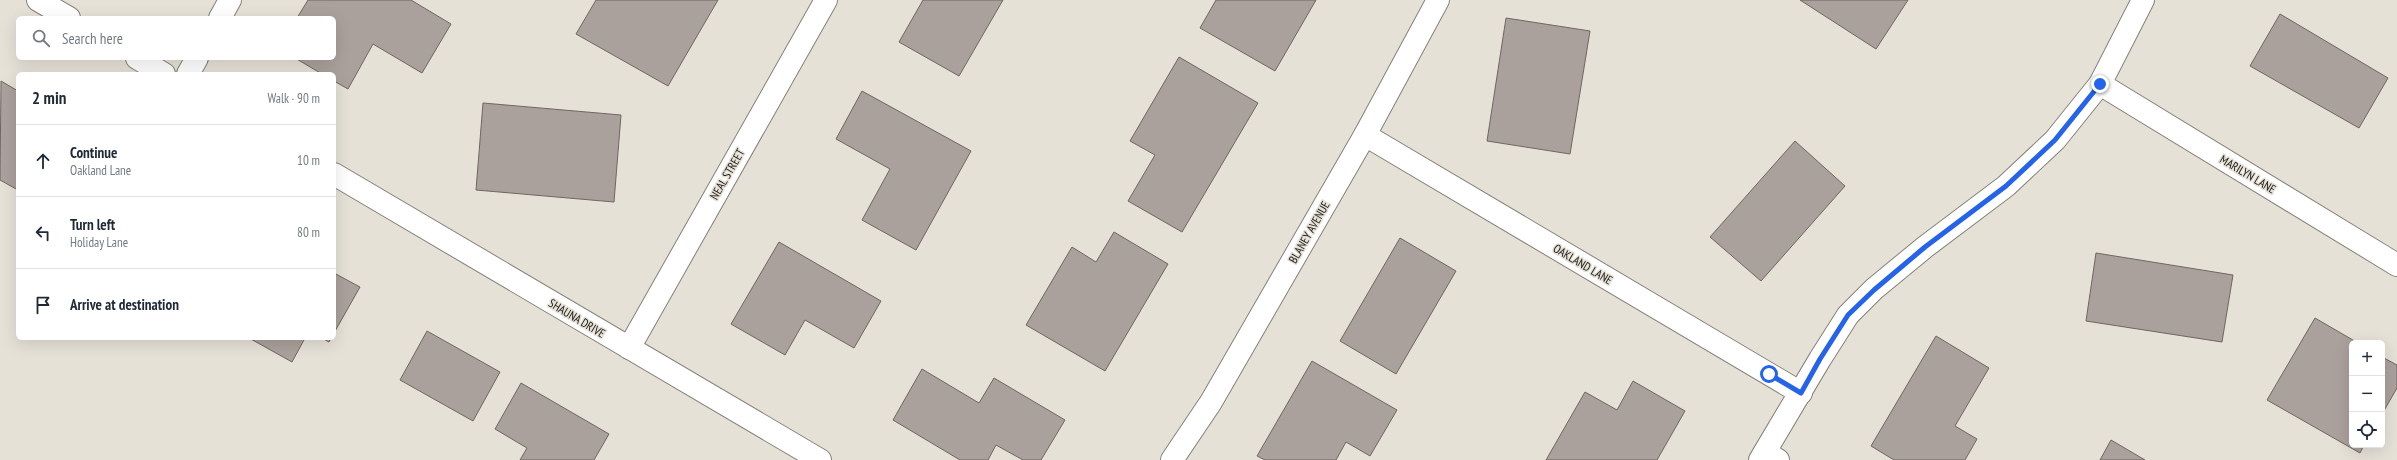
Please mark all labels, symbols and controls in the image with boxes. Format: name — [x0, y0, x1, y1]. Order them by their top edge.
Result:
search box — [16, 16, 336, 60]
icon: search — [30, 27, 52, 49]
text: Search here — [62, 29, 123, 48]
route end — [2091, 75, 2109, 93]
text: 2 min — [32, 87, 66, 109]
text: Walk · 90 m — [268, 90, 320, 107]
text: Continue — [70, 143, 117, 162]
street label: NEAL STREET — [706, 145, 748, 202]
icon: ahead — [32, 150, 54, 172]
street label: MARILYN LANE — [2217, 151, 2279, 197]
text: 10 m — [297, 152, 320, 169]
text: Oakland Lane — [70, 162, 131, 179]
street label: BLANEY AVENUE — [1285, 198, 1333, 266]
text: Turn left — [70, 215, 115, 234]
icon: left — [32, 222, 54, 244]
text: 80 m — [297, 224, 320, 241]
text: Holiday Lane — [70, 234, 128, 251]
street label: OAKLAND LANE — [1551, 240, 1615, 288]
icon: arrive — [32, 294, 54, 316]
text: Arrive at destination — [70, 295, 179, 314]
street label: SHAUNA DRIVE — [546, 295, 608, 341]
map controls — [2349, 340, 2385, 448]
button: + — [2349, 340, 2385, 376]
route start — [1760, 365, 1778, 383]
button: − — [2349, 376, 2385, 412]
button: locate — [2349, 412, 2385, 448]

